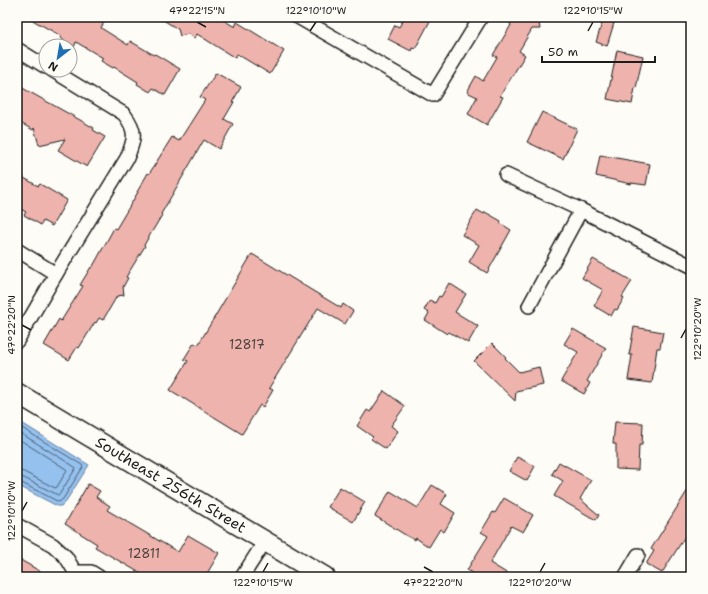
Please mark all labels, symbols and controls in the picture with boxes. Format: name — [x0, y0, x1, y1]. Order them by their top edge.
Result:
text: 47°22'15"N — [169, 4, 225, 17]
text: 122°10'10"W — [286, 4, 347, 17]
text: 122°10'15"W — [563, 4, 623, 17]
north arrow — [38, 38, 78, 78]
scale bar — [542, 38, 655, 64]
text: 50 m — [548, 44, 578, 60]
text: N — [45, 57, 61, 75]
text: 47°22'20"N — [5, 295, 18, 355]
text: 122°10'20"W — [691, 297, 704, 361]
house number: 12817 — [229, 336, 265, 353]
street label: Southeast 256th Street — [92, 432, 250, 538]
text: 122°10'10"W — [5, 480, 18, 541]
house number: 12811 — [128, 545, 160, 562]
text: 122°10'15"W — [233, 576, 293, 589]
text: 47°22'20"N — [403, 576, 463, 589]
text: 122°10'20"W — [508, 576, 572, 589]

